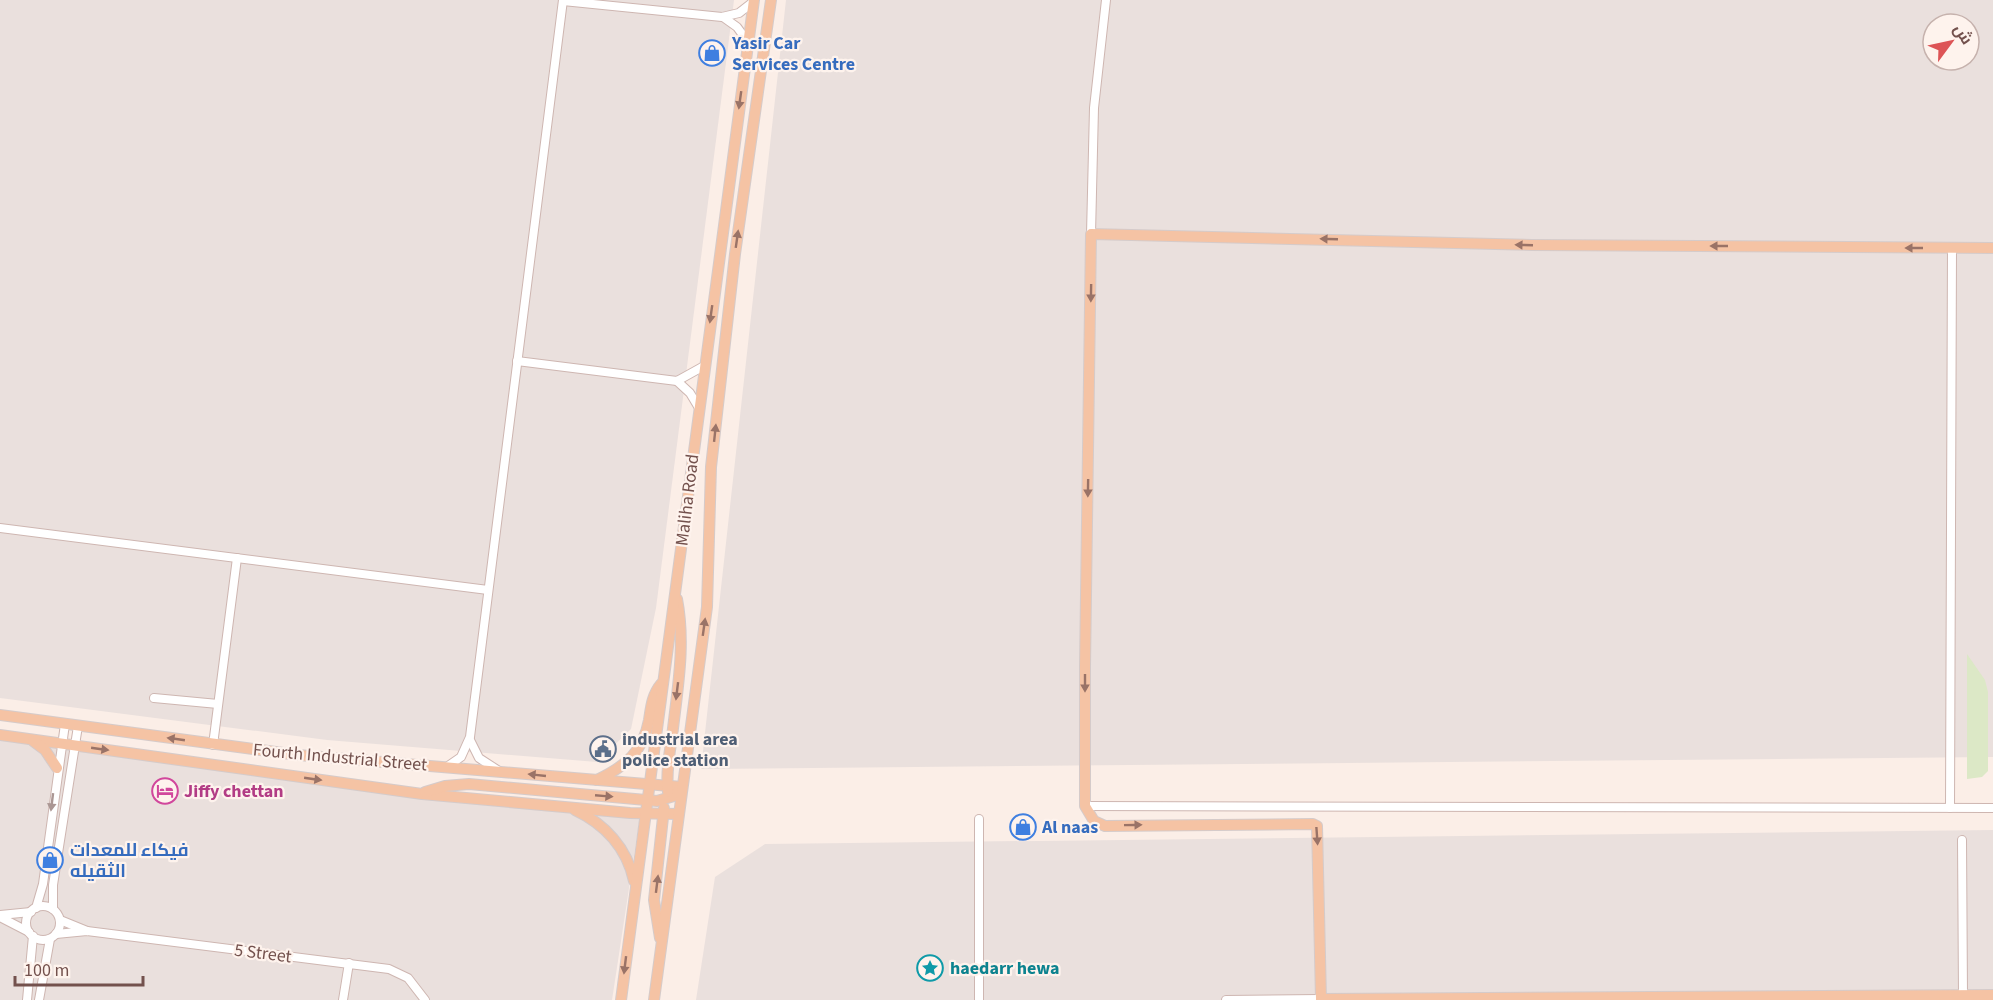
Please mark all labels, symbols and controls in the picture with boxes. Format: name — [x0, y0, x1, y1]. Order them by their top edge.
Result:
north arrow — [1921, 12, 1981, 72]
text: ش — [1948, 20, 1978, 49]
place label: Yasir Car Services Centre — [731, 31, 855, 77]
shop icon: Yasir Car Services Centre — [697, 38, 727, 68]
one-way arrow — [735, 90, 744, 109]
one-way arrow — [732, 229, 741, 248]
one-way arrow — [1319, 235, 1338, 244]
one-way arrow — [1514, 240, 1533, 250]
one-way arrow — [1709, 241, 1728, 251]
one-way arrow — [1904, 243, 1923, 253]
one-way arrow — [1086, 283, 1096, 302]
one-way arrow — [706, 304, 715, 323]
one-way arrow — [710, 423, 720, 442]
street label: Maliha Road — [669, 453, 706, 547]
one-way arrow — [1083, 478, 1093, 497]
one-way arrow — [700, 617, 709, 636]
one-way arrow — [1080, 673, 1090, 692]
one-way arrow — [673, 681, 682, 700]
place label: industrial area police station — [622, 727, 738, 773]
public building icon: industrial area police station — [588, 734, 618, 764]
one-way arrow — [167, 735, 186, 744]
street label: Fourth Industrial Street — [252, 737, 428, 778]
one-way arrow — [90, 744, 109, 753]
one-way arrow — [528, 770, 547, 780]
one-way arrow — [304, 774, 323, 783]
hotel icon: Jiffy chettan — [150, 776, 180, 806]
place label: Jiffy chettan — [184, 779, 284, 804]
one-way arrow — [595, 791, 614, 801]
one-way arrow — [48, 793, 57, 812]
shop icon: Al naas — [1008, 812, 1038, 842]
place label: Al naas — [1041, 815, 1098, 840]
one-way arrow — [1123, 820, 1142, 830]
one-way arrow — [1313, 827, 1322, 846]
place label: فيكاء للمعدات الثقيله — [70, 838, 189, 884]
shop icon: فيكاء للمعدات الثقيله — [35, 845, 65, 875]
one-way arrow — [652, 874, 661, 893]
street label: 5 Street — [233, 938, 293, 969]
scale bar — [15, 949, 142, 987]
place icon: haedarr hewa — [915, 953, 945, 983]
one-way arrow — [621, 955, 630, 974]
place label: haedarr hewa — [950, 956, 1060, 981]
text: 100 m — [24, 958, 69, 983]

